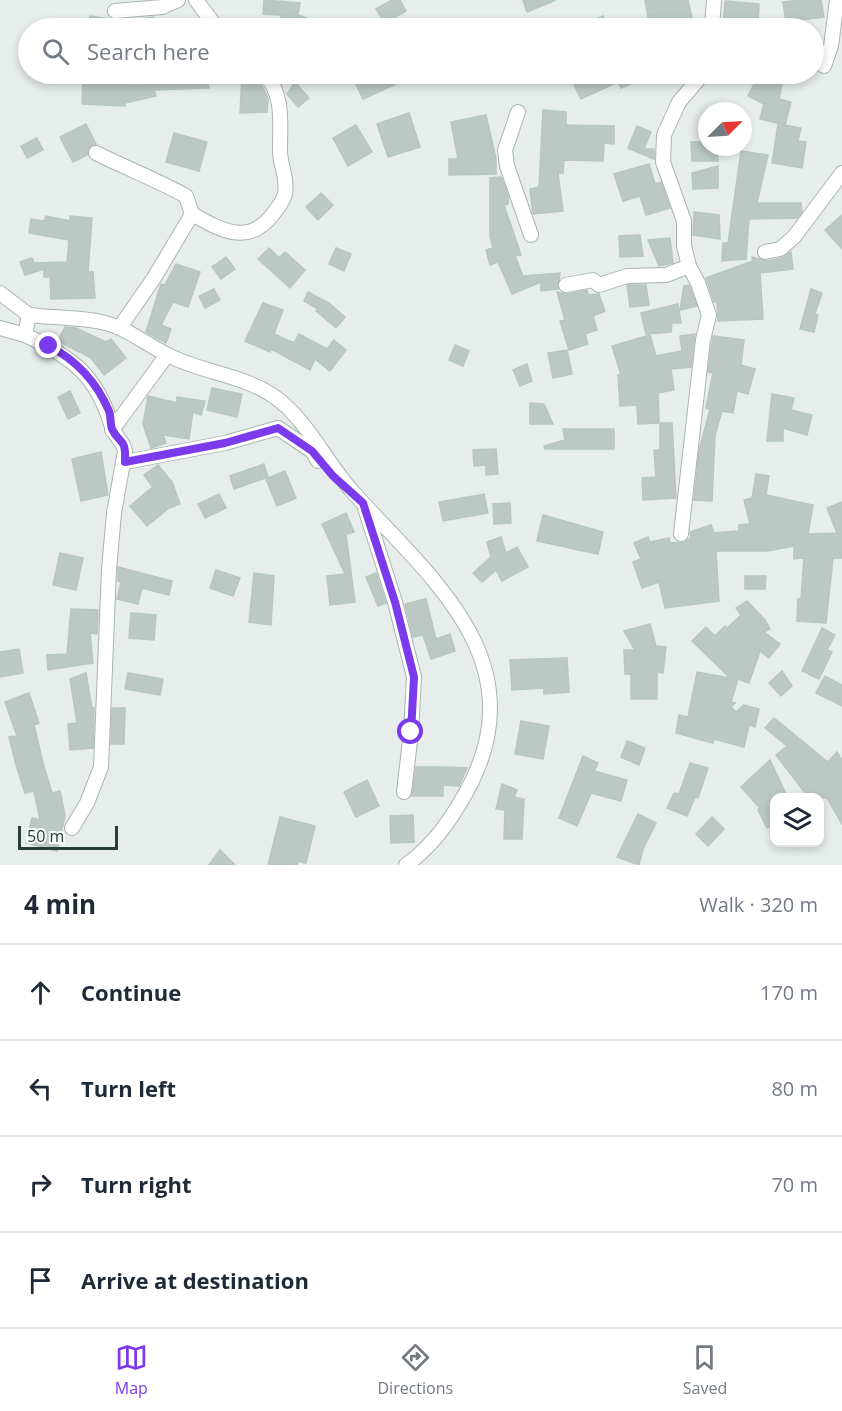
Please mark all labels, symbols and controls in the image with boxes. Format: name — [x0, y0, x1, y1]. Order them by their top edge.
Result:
search box — [18, 18, 824, 84]
icon: search — [39, 35, 72, 68]
text: Search here — [87, 36, 210, 66]
north arrow — [698, 102, 752, 156]
route end — [35, 332, 61, 358]
route start — [397, 718, 423, 744]
map controls — [770, 793, 824, 847]
button: layers — [770, 793, 824, 847]
scale bar — [18, 823, 118, 850]
text: 50 m — [27, 825, 64, 847]
text: 4 min — [24, 886, 96, 922]
text: Walk · 320 m — [699, 891, 818, 918]
icon: ahead — [24, 976, 57, 1009]
text: Continue — [81, 977, 181, 1007]
text: 170 m — [760, 979, 818, 1006]
icon: left — [24, 1072, 57, 1105]
text: Turn left — [81, 1073, 176, 1103]
text: 80 m — [771, 1075, 818, 1102]
icon: right — [24, 1168, 57, 1201]
text: Turn right — [81, 1169, 192, 1199]
text: 70 m — [771, 1171, 818, 1198]
icon: arrive — [24, 1264, 57, 1297]
text: Arrive at destination — [81, 1265, 309, 1295]
tab: Map — [115, 1341, 148, 1399]
tab: Directions — [377, 1341, 453, 1399]
tab: Saved — [683, 1341, 727, 1399]

